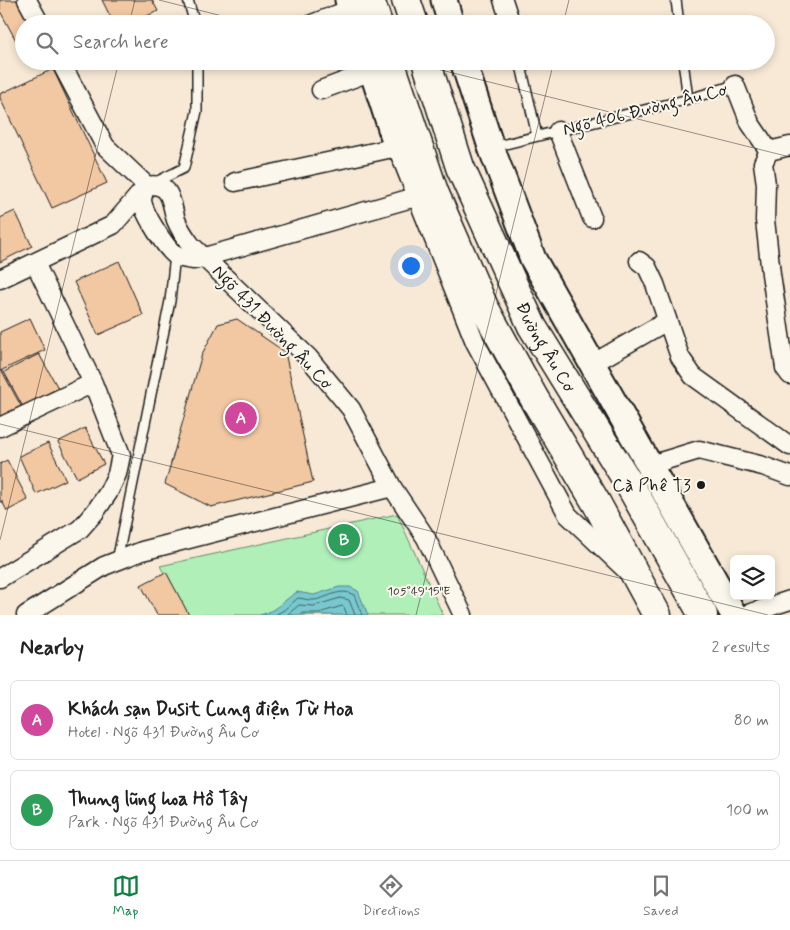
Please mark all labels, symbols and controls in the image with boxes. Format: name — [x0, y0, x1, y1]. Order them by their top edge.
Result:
search box — [15, 15, 775, 70]
icon: search — [33, 29, 61, 57]
text: Search here — [73, 30, 169, 55]
street label: Ngõ 406 Đường Âu Cơ — [560, 78, 731, 144]
your location — [398, 253, 424, 279]
street label: Ngõ 431 Đường Âu Cơ — [205, 260, 338, 397]
street label: Đường Âu Cơ — [510, 298, 581, 397]
pin: A — [225, 399, 257, 437]
place label: Cà Phê T3 — [612, 474, 691, 498]
marker: Cà Phê T3 — [695, 479, 707, 491]
pin: B — [328, 521, 360, 559]
map controls — [730, 555, 775, 600]
button: layers — [730, 555, 775, 600]
text: 105°49'15"E — [388, 584, 450, 600]
text: Nearby — [20, 634, 84, 662]
text: 2 results — [712, 637, 770, 658]
text: Khách sạn Dusit Cung điện Từ Hoa — [68, 697, 354, 722]
text: A — [32, 710, 42, 731]
text: 80 m — [734, 710, 769, 731]
text: Hotel · Ngõ 431 Đường Âu Cơ — [68, 722, 259, 743]
text: Thung lũng hoa Hồ Tây — [68, 787, 248, 812]
text: B — [32, 800, 42, 821]
text: 100 m — [726, 800, 769, 821]
text: Park · Ngõ 431 Đường Âu Cơ — [68, 812, 259, 833]
tab: Map — [112, 872, 140, 920]
tab: Directions — [363, 872, 420, 920]
tab: Saved — [643, 872, 678, 920]

